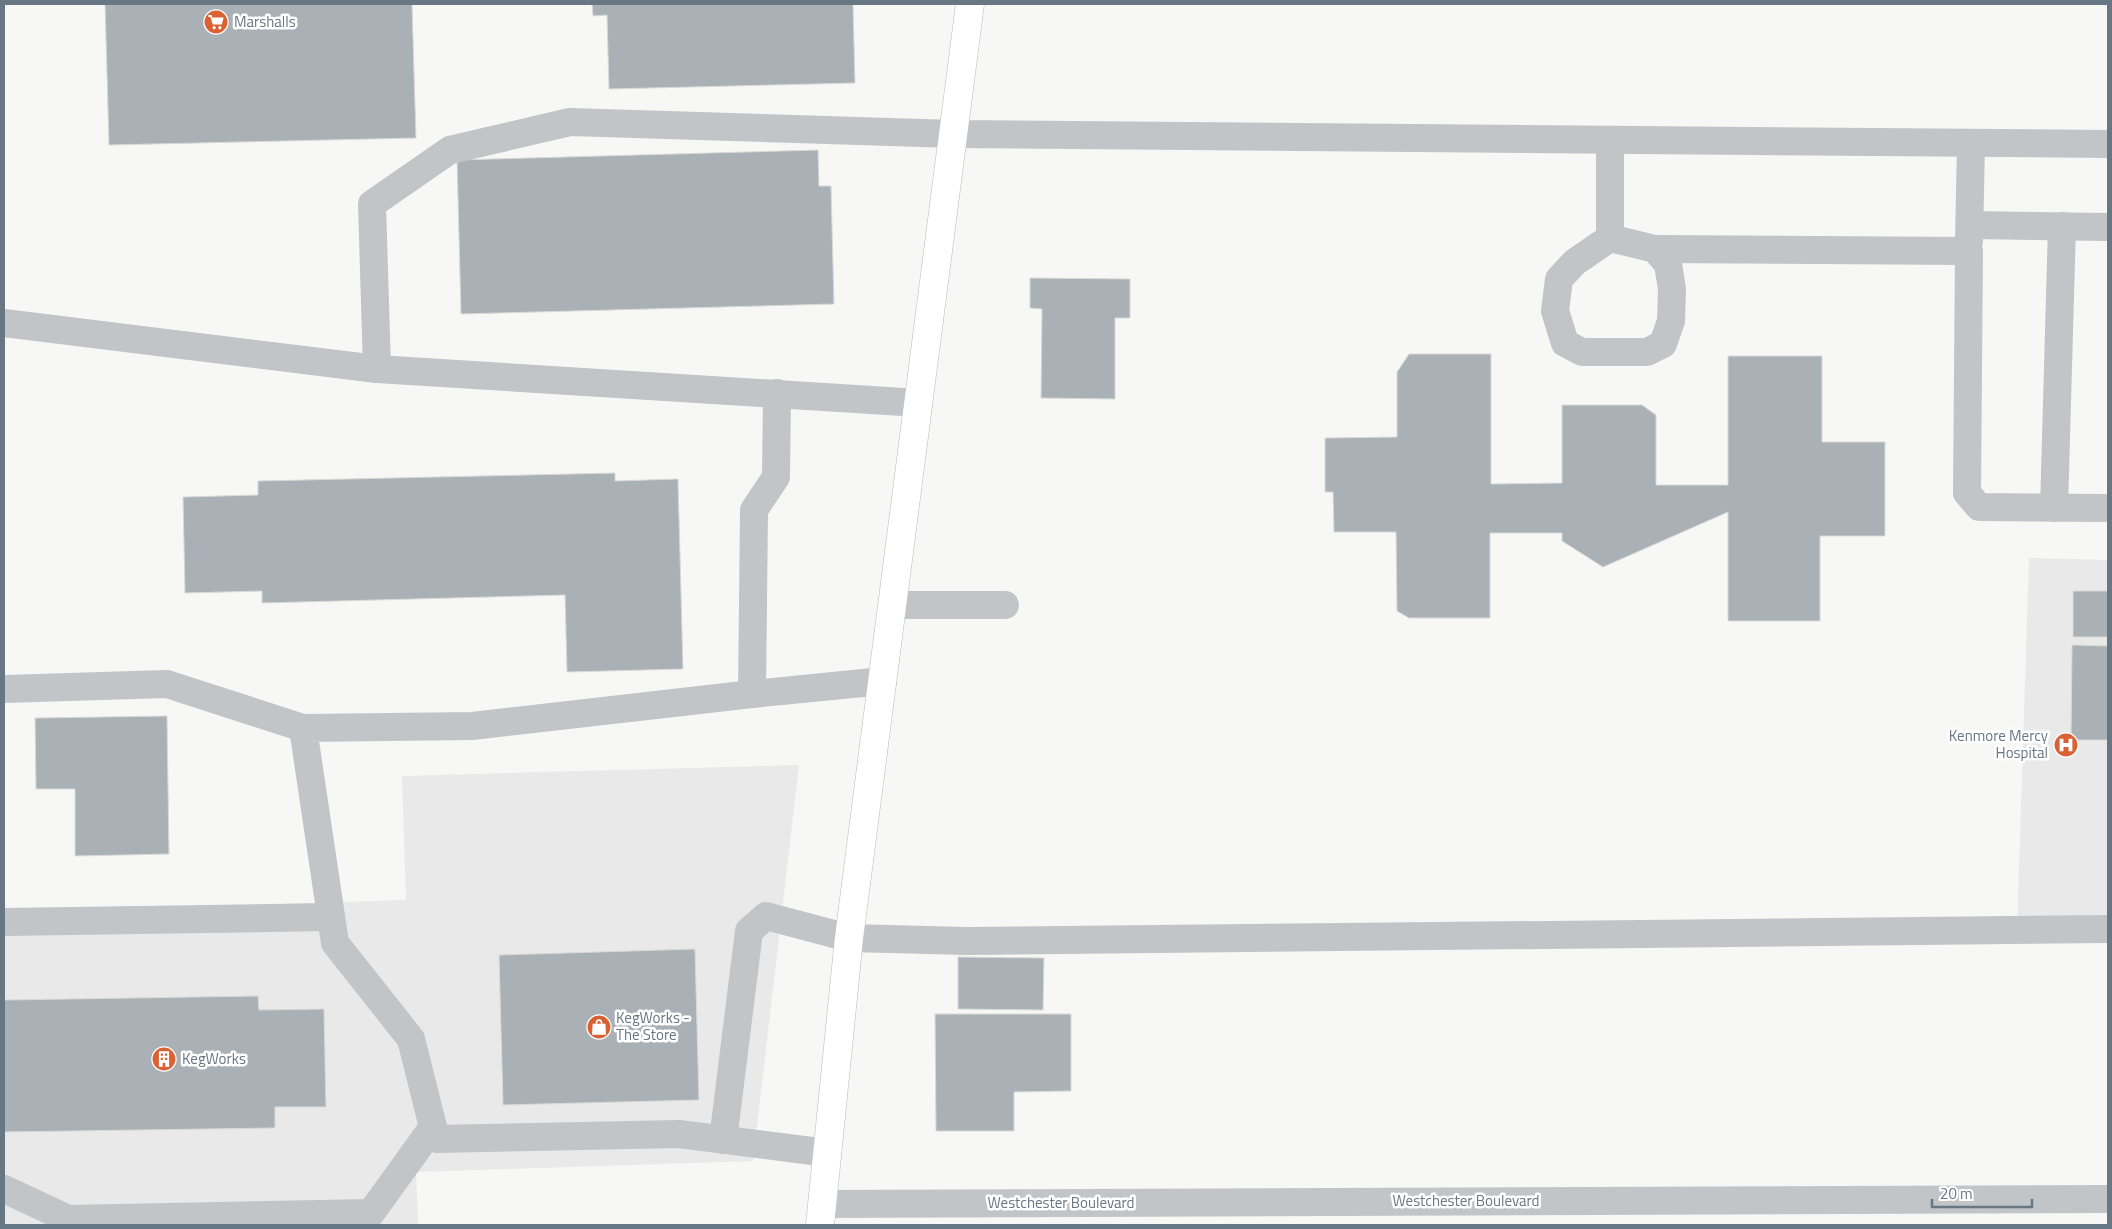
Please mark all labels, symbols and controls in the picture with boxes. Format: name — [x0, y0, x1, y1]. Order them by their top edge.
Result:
supermarket icon: Marshalls — [203, 9, 229, 35]
place label: Marshalls — [234, 10, 296, 33]
place label: Kenmore Mercy Hospital — [1949, 724, 2048, 764]
hospital icon: Kenmore Mercy Hospital — [2053, 732, 2079, 758]
place label: KegWorks - The Store — [616, 1006, 690, 1046]
shop icon: KegWorks - The Store — [586, 1014, 612, 1040]
building icon: KegWorks — [151, 1046, 177, 1072]
place label: KegWorks — [182, 1047, 246, 1070]
scale bar — [1932, 1176, 2032, 1208]
text: 20 m — [1940, 1182, 1973, 1205]
street label: Westchester Boulevard — [1393, 1189, 1539, 1212]
street label: Westchester Boulevard — [988, 1191, 1134, 1214]

